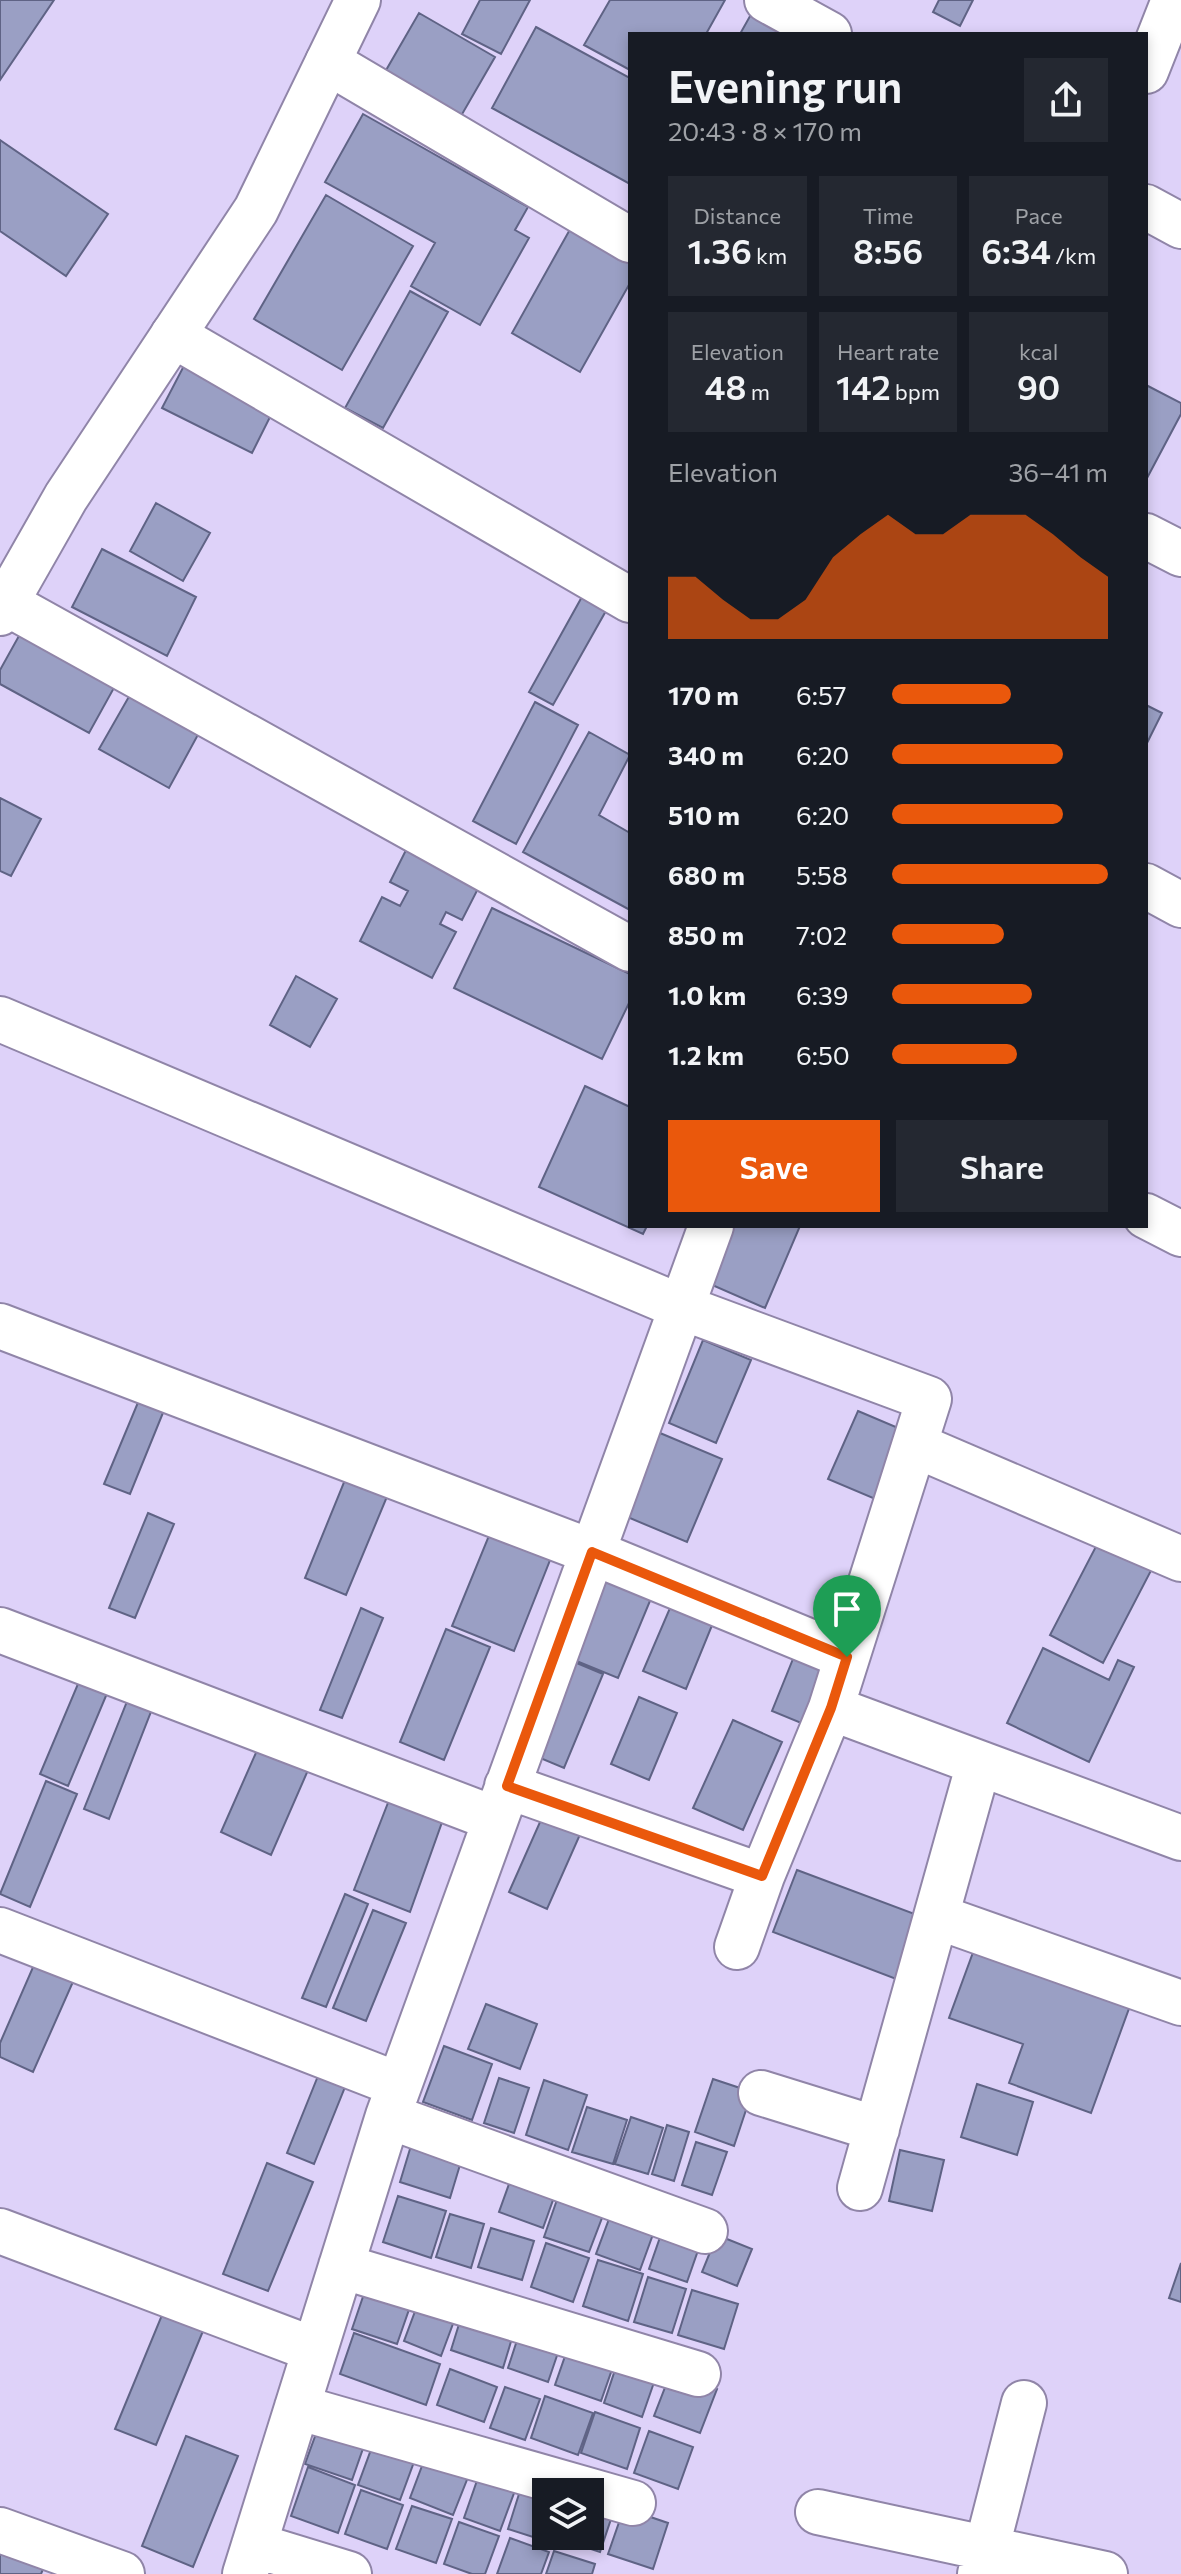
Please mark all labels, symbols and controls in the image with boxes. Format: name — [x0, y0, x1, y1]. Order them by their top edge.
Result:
text: Evening run — [668, 58, 902, 112]
button: share — [1024, 58, 1108, 142]
text: 20:43 · 8 × 170 m — [668, 115, 862, 146]
text: Distance — [694, 202, 781, 229]
text: Time — [863, 202, 913, 229]
text: Pace — [1015, 202, 1063, 229]
text: 1.36 — [688, 229, 752, 271]
text: 8:56 — [853, 229, 923, 271]
text: 6:34 — [981, 229, 1051, 271]
text: km — [752, 242, 787, 269]
text: /km — [1051, 242, 1096, 269]
text: Elevation — [691, 338, 784, 365]
text: Heart rate — [837, 338, 939, 365]
text: kcal — [1019, 338, 1058, 365]
text: 48 — [705, 365, 746, 407]
text: 142 — [836, 365, 891, 407]
text: 90 — [1017, 365, 1060, 407]
text: m — [746, 378, 770, 405]
text: bpm — [891, 378, 940, 405]
text: Elevation — [668, 456, 778, 487]
text: 36–41 m — [1008, 456, 1108, 487]
text: 170 m — [668, 679, 739, 710]
text: 6:57 — [796, 679, 847, 710]
text: 340 m — [668, 739, 744, 770]
text: 6:20 — [796, 739, 849, 770]
text: 510 m — [668, 799, 740, 830]
text: 6:20 — [796, 799, 849, 830]
text: 680 m — [668, 859, 745, 890]
text: 5:58 — [796, 859, 848, 890]
text: 850 m — [668, 919, 744, 950]
text: 7:02 — [796, 919, 847, 950]
text: 1.0 km — [668, 979, 746, 1010]
text: 6:39 — [796, 979, 849, 1010]
text: 1.2 km — [668, 1039, 744, 1070]
text: 6:50 — [796, 1039, 850, 1070]
button: Save — [668, 1120, 880, 1212]
button: Share — [896, 1120, 1108, 1212]
pin — [813, 1575, 881, 1657]
icon: arrive — [825, 1587, 869, 1631]
map controls — [532, 2478, 604, 2550]
button: layers — [532, 2478, 604, 2550]

